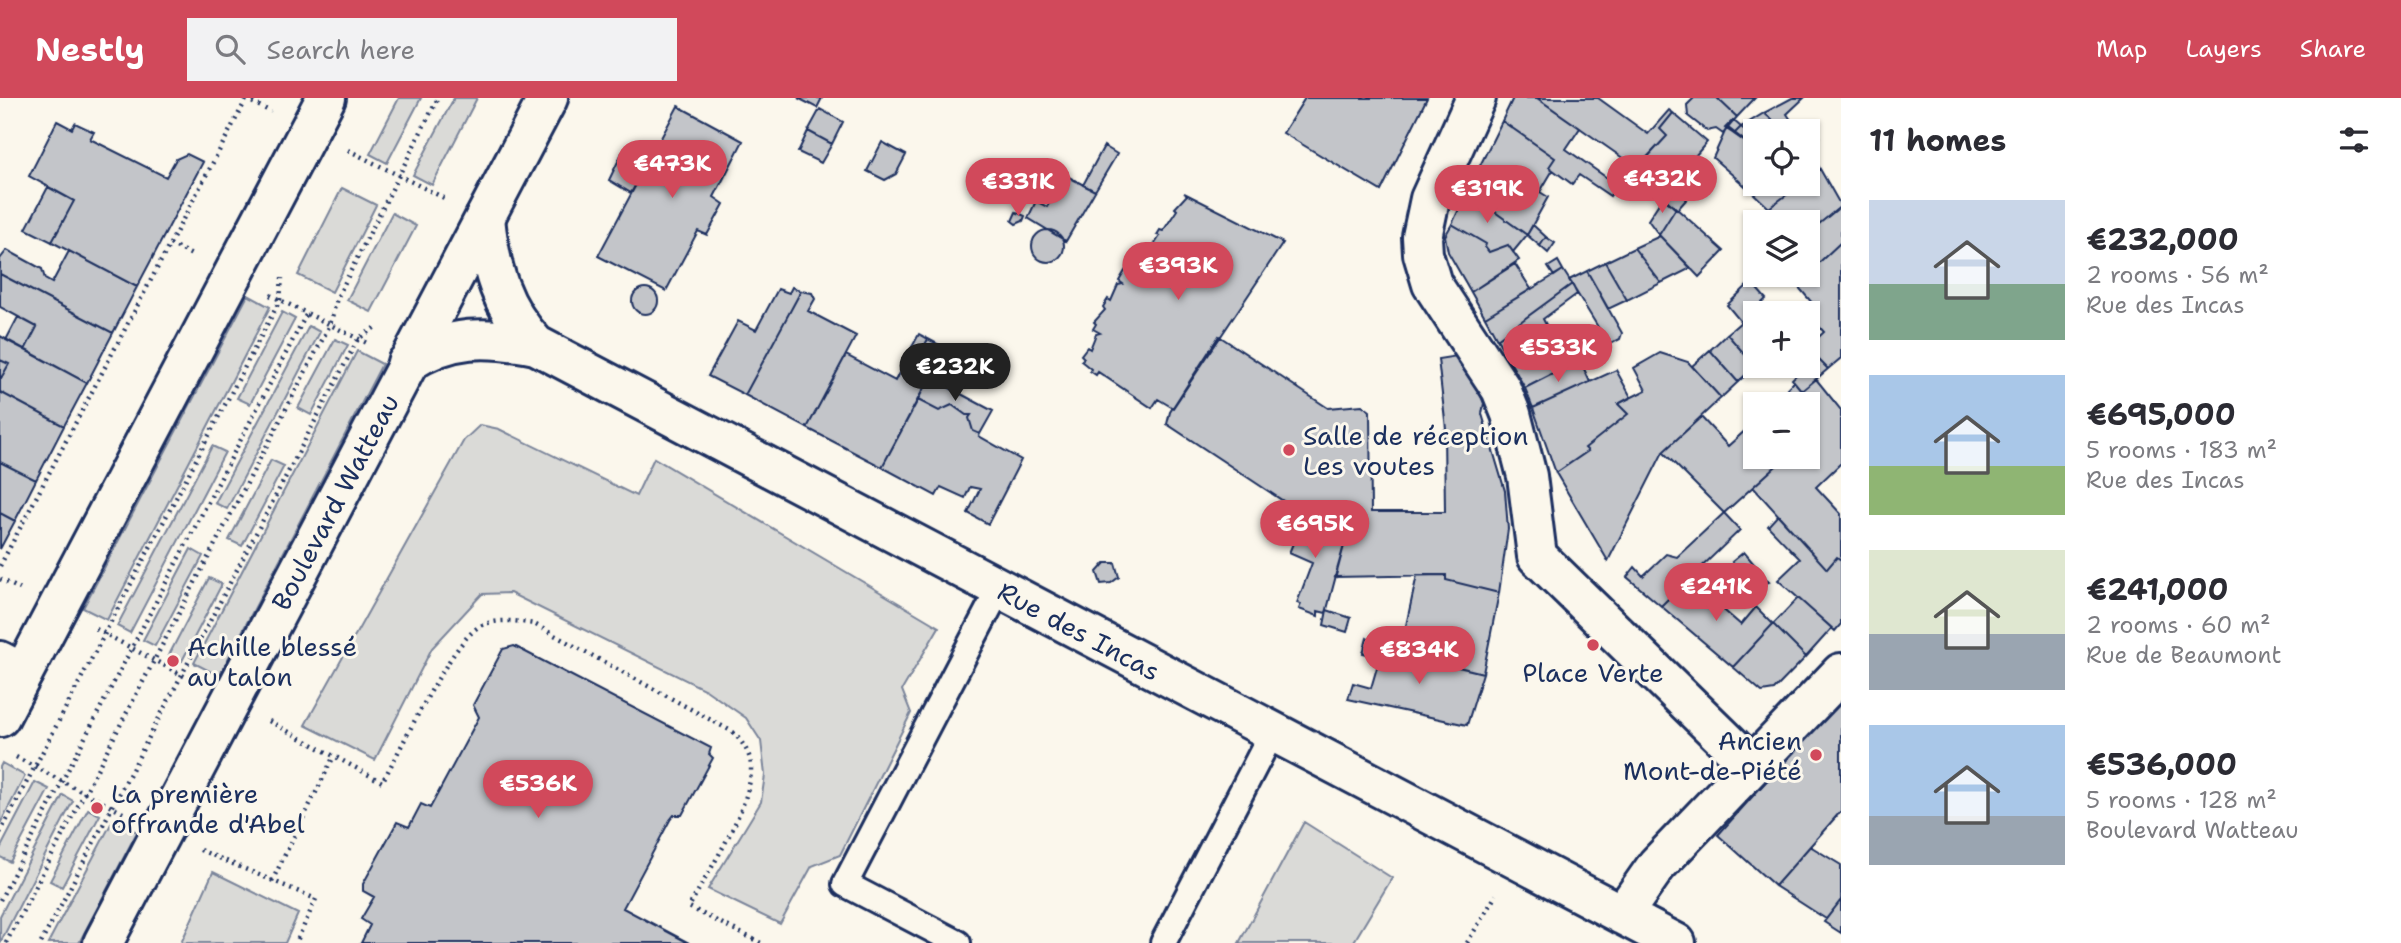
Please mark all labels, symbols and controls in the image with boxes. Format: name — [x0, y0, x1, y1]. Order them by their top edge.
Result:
search box — [187, 18, 677, 81]
text: Nestly — [35, 27, 145, 72]
icon: search — [211, 30, 249, 68]
text: Search here — [267, 32, 415, 67]
text: Map — [2096, 33, 2147, 65]
text: Layers — [2185, 33, 2262, 65]
text: Share — [2300, 33, 2366, 65]
map controls — [1743, 119, 1820, 469]
button: locate — [1743, 119, 1820, 196]
text: 11 homes — [1869, 120, 2006, 161]
icon: filters — [2335, 121, 2373, 159]
pin: €473K — [623, 140, 721, 200]
text: €473K — [633, 148, 711, 178]
pin: €432K — [1613, 156, 1711, 215]
pin: €331K — [969, 158, 1067, 218]
text: €432K — [1623, 163, 1701, 193]
text: €331K — [982, 166, 1054, 196]
pin: €319K — [1438, 166, 1536, 225]
text: €319K — [1450, 173, 1524, 203]
button: layers — [1743, 210, 1820, 287]
text: €232,000 — [2086, 219, 2239, 260]
icon: home — [1925, 228, 2009, 312]
pin: €393K — [1129, 242, 1227, 302]
text: €393K — [1138, 250, 1218, 280]
text: 2 rooms · 56 m² — [2086, 260, 2269, 290]
text: Rue des Incas — [2086, 290, 2245, 320]
button: + — [1743, 301, 1820, 378]
pin: €533K — [1509, 324, 1607, 384]
text: €533K — [1519, 332, 1597, 362]
pin: €232K — [906, 344, 1004, 403]
text: €232K — [916, 351, 994, 381]
street label: Boulevard Watteau — [263, 388, 407, 616]
button: − — [1743, 392, 1820, 469]
text: €695,000 — [2086, 394, 2236, 435]
icon: home — [1925, 403, 2009, 487]
place label: Salle de réception Les voutes — [1303, 418, 1528, 483]
text: 5 rooms · 183 m² — [2086, 435, 2277, 465]
marker: Salle de réception Les voutes — [1281, 442, 1297, 458]
text: Rue des Incas — [2086, 465, 2245, 495]
pin: €695K — [1266, 500, 1364, 560]
text: €695K — [1276, 508, 1354, 538]
pin: €241K — [1667, 564, 1765, 623]
text: €241,000 — [2086, 569, 2228, 610]
text: €241K — [1680, 571, 1752, 601]
street label: Rue des Incas — [992, 573, 1166, 689]
icon: home — [1925, 578, 2009, 662]
text: 2 rooms · 60 m² — [2086, 610, 2271, 640]
pin: €834K — [1370, 626, 1468, 686]
place label: Achille blessé au talon — [187, 629, 357, 694]
text: €834K — [1379, 634, 1459, 664]
marker: Place Verte — [1585, 637, 1601, 653]
text: Rue de Beaumont — [2086, 640, 2281, 670]
marker: Achille blessé au talon — [165, 653, 181, 669]
place label: Place Verte — [1522, 655, 1664, 690]
place label: Ancien Mont-de-Piété — [1623, 723, 1802, 788]
text: €536,000 — [2086, 744, 2237, 785]
marker: Ancien Mont-de-Piété — [1808, 747, 1824, 763]
icon: home — [1925, 753, 2009, 837]
pin: €536K — [489, 760, 587, 820]
text: €536K — [499, 768, 577, 798]
place label: La première offrande d'Abel — [111, 776, 305, 841]
text: 5 rooms · 128 m² — [2086, 785, 2277, 815]
marker: La première offrande d'Abel — [89, 800, 105, 816]
text: Boulevard Watteau — [2086, 815, 2299, 845]

